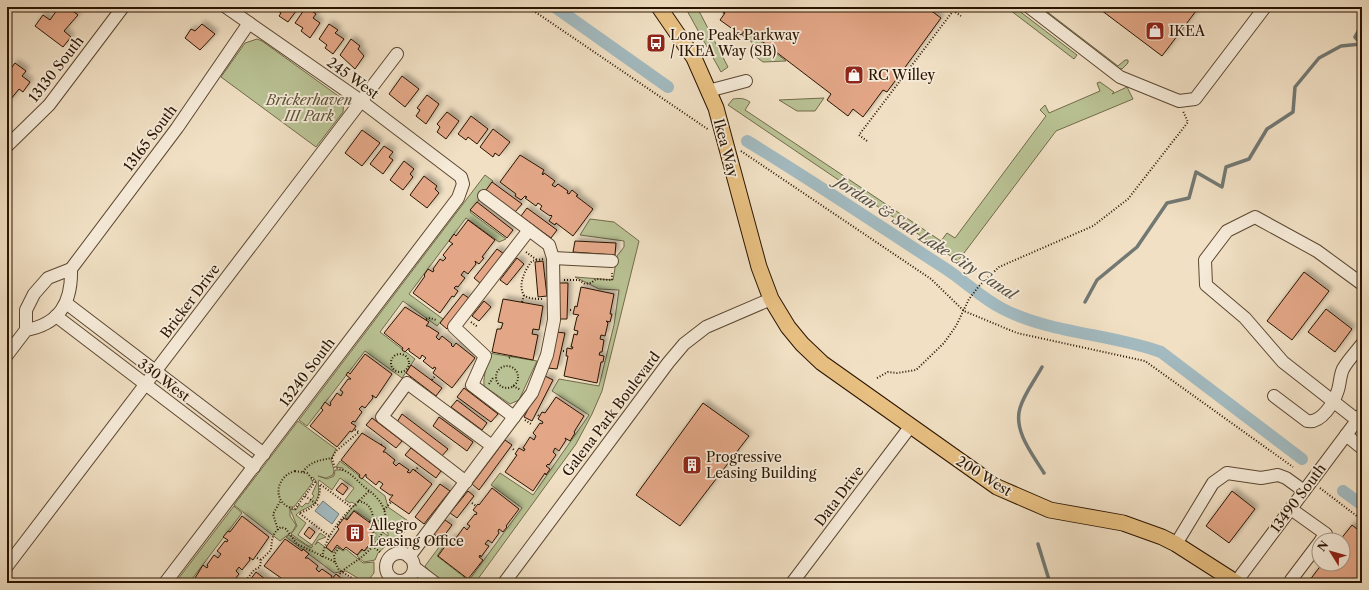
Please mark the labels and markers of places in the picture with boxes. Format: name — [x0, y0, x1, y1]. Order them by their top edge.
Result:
shop icon: IKEA — [1144, 20, 1166, 42]
place label: IKEA — [1169, 22, 1206, 40]
place label: Lone Peak Parkway / IKEA Way (SB) — [670, 26, 800, 60]
bus stop icon: Lone Peak Parkway / IKEA Way (SB) — [645, 32, 667, 54]
shop icon: RC Willey — [843, 64, 865, 86]
place label: RC Willey — [868, 66, 936, 84]
place label: Progressive Leasing Building — [706, 448, 817, 482]
building icon: Progressive Leasing Building — [681, 454, 703, 476]
place label: Allegro Leasing Office — [368, 516, 464, 550]
building icon: Allegro Leasing Office — [344, 522, 366, 544]

